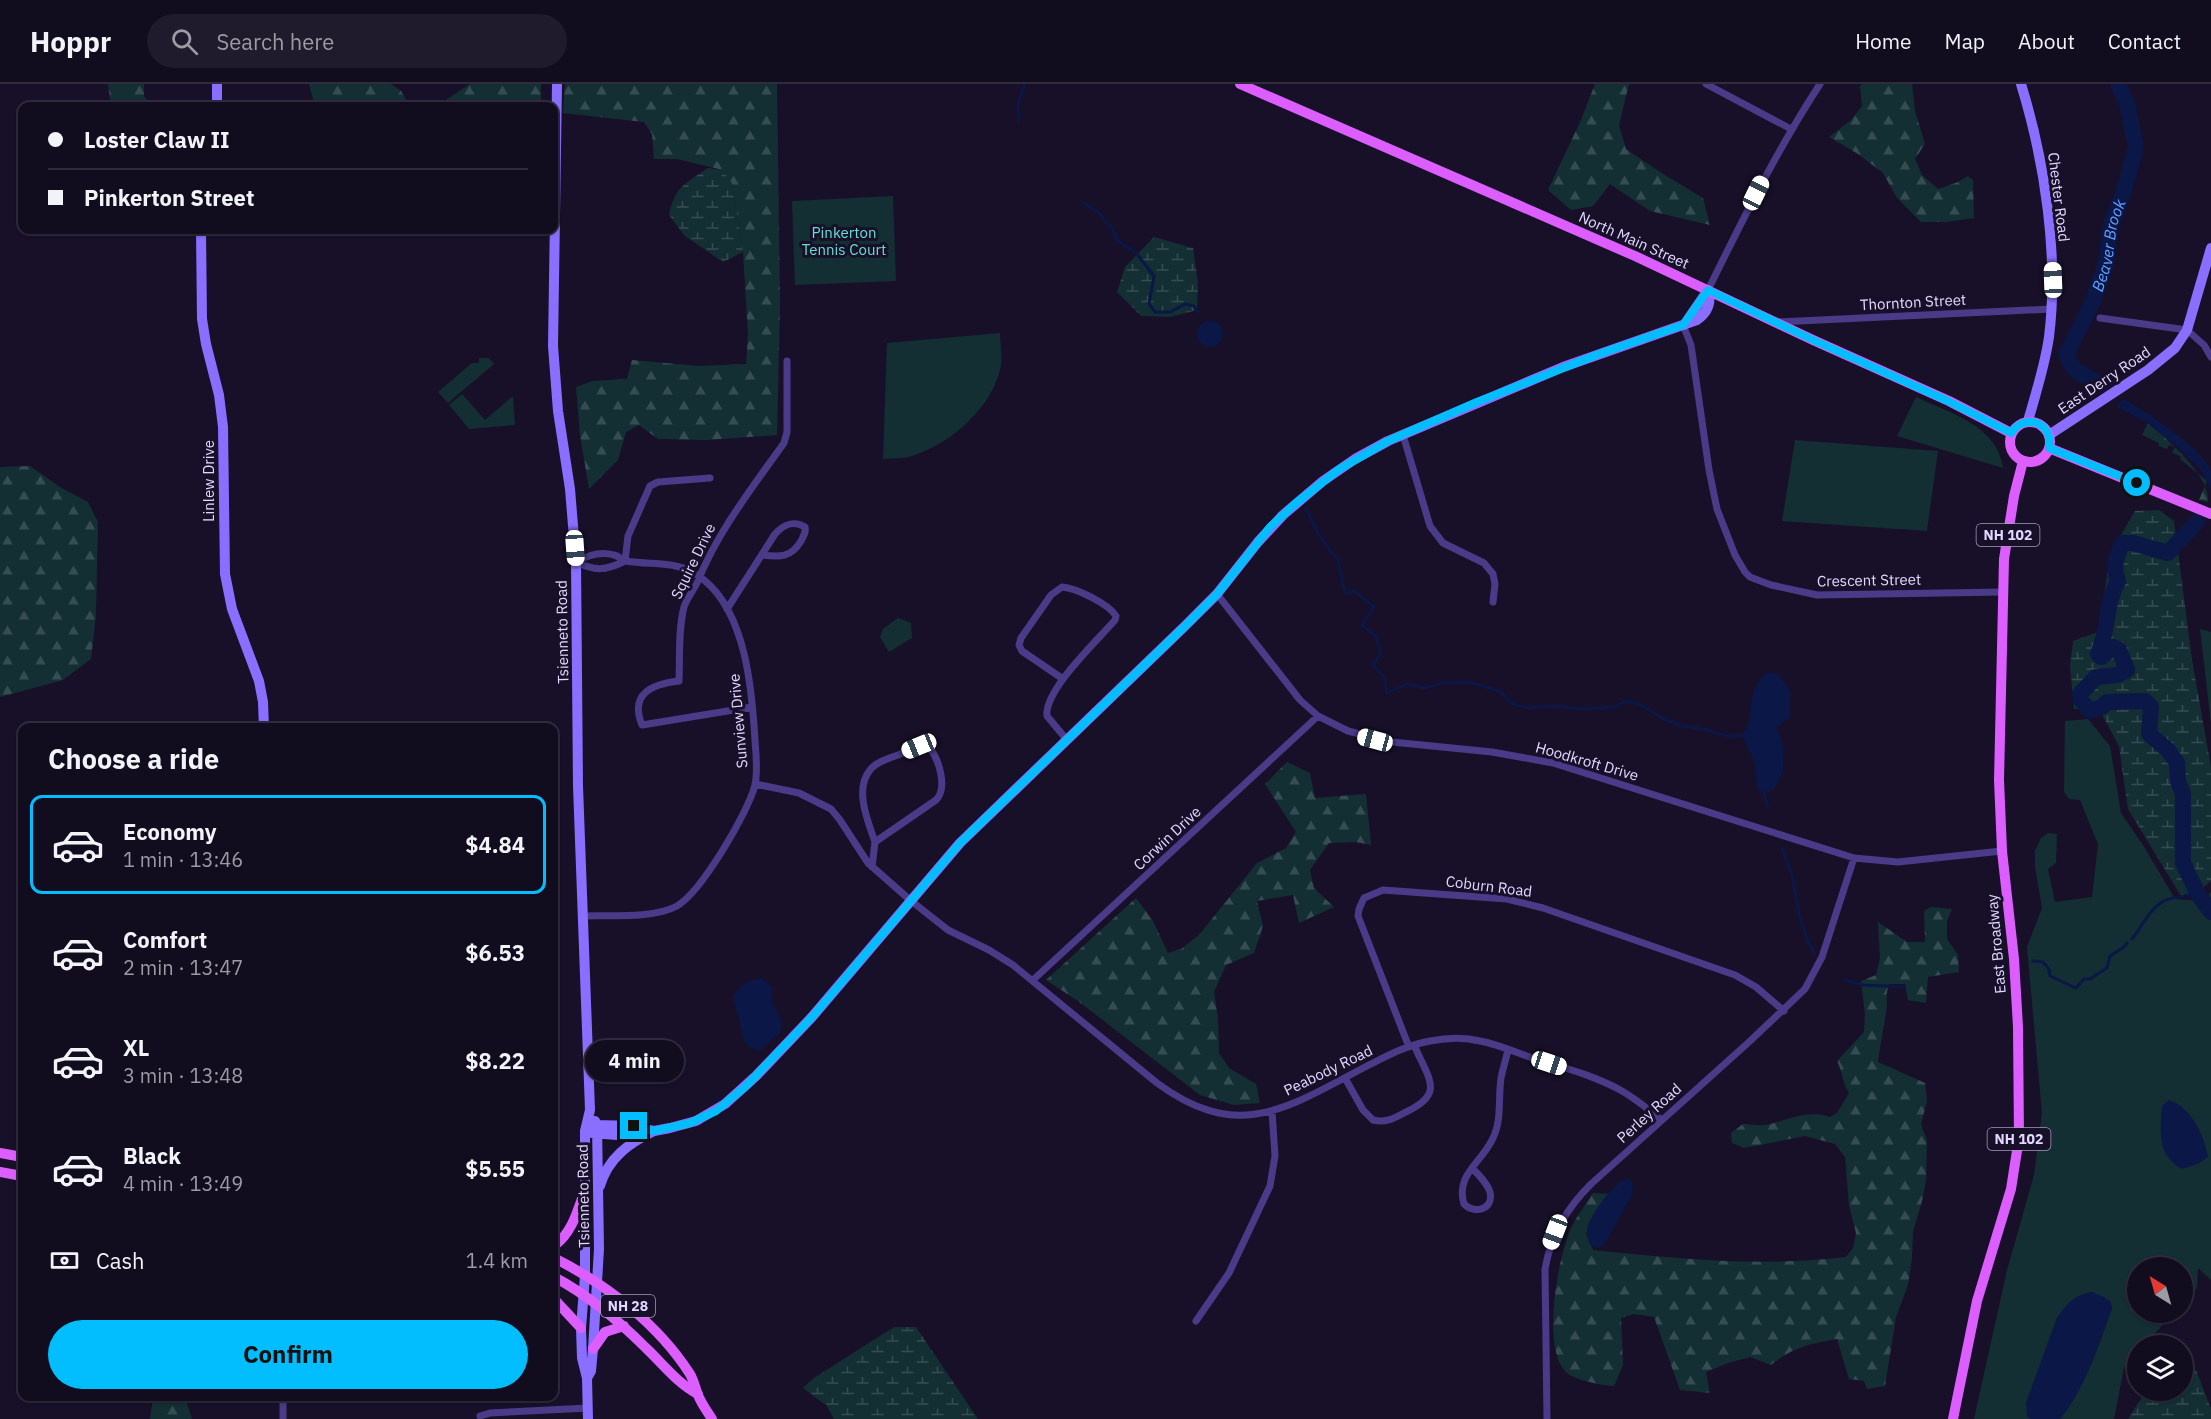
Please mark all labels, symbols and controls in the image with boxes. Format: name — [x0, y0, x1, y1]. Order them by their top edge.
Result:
search box — [147, 14, 567, 68]
text: Hoppr — [30, 23, 111, 60]
icon: search — [168, 25, 201, 58]
text: Search here — [216, 27, 334, 56]
text: Home — [1855, 27, 1912, 55]
text: Map — [1945, 27, 1985, 55]
text: About — [2018, 27, 2075, 55]
text: Contact — [2108, 27, 2181, 55]
text: Loster Claw II — [84, 125, 230, 154]
street label: Chester Road — [2044, 151, 2074, 243]
car — [1740, 173, 1772, 213]
text: Pinkerton Street — [84, 183, 254, 212]
water label: Beaver Brook — [2087, 196, 2130, 294]
street label: North Main Street — [1576, 207, 1692, 273]
park label: Pinkerton Tennis Court — [802, 223, 886, 259]
car — [2043, 262, 2063, 298]
street label: Thornton Street — [1859, 290, 1967, 314]
street label: East Derry Road — [2054, 342, 2154, 418]
street label: Linlew Drive — [199, 440, 218, 522]
route start — [2123, 469, 2150, 496]
street label: Squire Drive — [667, 520, 719, 602]
road number: NH 102 — [1976, 524, 2040, 546]
car — [565, 529, 585, 567]
street label: Crescent Street — [1817, 570, 1921, 590]
street label: Tsienneto Road — [552, 580, 572, 684]
street label: Sunview Drive — [724, 673, 752, 769]
car — [1355, 727, 1395, 753]
car — [899, 731, 939, 761]
street label: Hoodkroft Drive — [1533, 737, 1641, 785]
text: Choose a ride — [48, 741, 219, 776]
street label: Corwin Drive — [1129, 802, 1205, 874]
text: Economy — [123, 817, 217, 846]
icon: car — [51, 818, 105, 872]
text: $4.84 — [465, 830, 525, 859]
text: 1 min · 13:46 — [123, 846, 243, 873]
street label: Coburn Road — [1445, 871, 1533, 901]
street label: East Broadway — [1982, 893, 2010, 995]
text: Comfort — [123, 925, 207, 954]
icon: car — [51, 926, 105, 980]
text: $6.53 — [465, 938, 525, 967]
text: 2 min · 13:47 — [123, 954, 243, 981]
text: XL — [123, 1033, 149, 1062]
icon: car — [51, 1034, 105, 1088]
callout: 4 min — [584, 1039, 684, 1081]
street label: Peabody Road — [1281, 1040, 1375, 1100]
text: $8.22 — [465, 1046, 525, 1075]
text: 4 min — [608, 1047, 661, 1074]
car — [1529, 1049, 1569, 1077]
text: 3 min · 13:48 — [123, 1062, 243, 1089]
street label: Perley Road — [1613, 1079, 1685, 1147]
route end — [620, 1112, 647, 1139]
road number: NH 102 — [1988, 1128, 2050, 1150]
text: Black — [123, 1141, 181, 1170]
icon: car — [51, 1142, 105, 1196]
street label: Tsienneto Road — [573, 1144, 593, 1248]
text: $5.55 — [465, 1154, 525, 1183]
text: 4 min · 13:49 — [123, 1170, 243, 1197]
car — [1540, 1212, 1570, 1252]
icon: cash — [48, 1244, 81, 1277]
text: Cash — [96, 1246, 145, 1275]
text: 1.4 km — [466, 1247, 528, 1274]
north arrow — [2127, 1257, 2193, 1323]
map controls — [2127, 1257, 2193, 1401]
road number: NH 28 — [601, 1295, 655, 1317]
button: Confirm — [48, 1320, 528, 1389]
button: layers — [2127, 1335, 2193, 1401]

